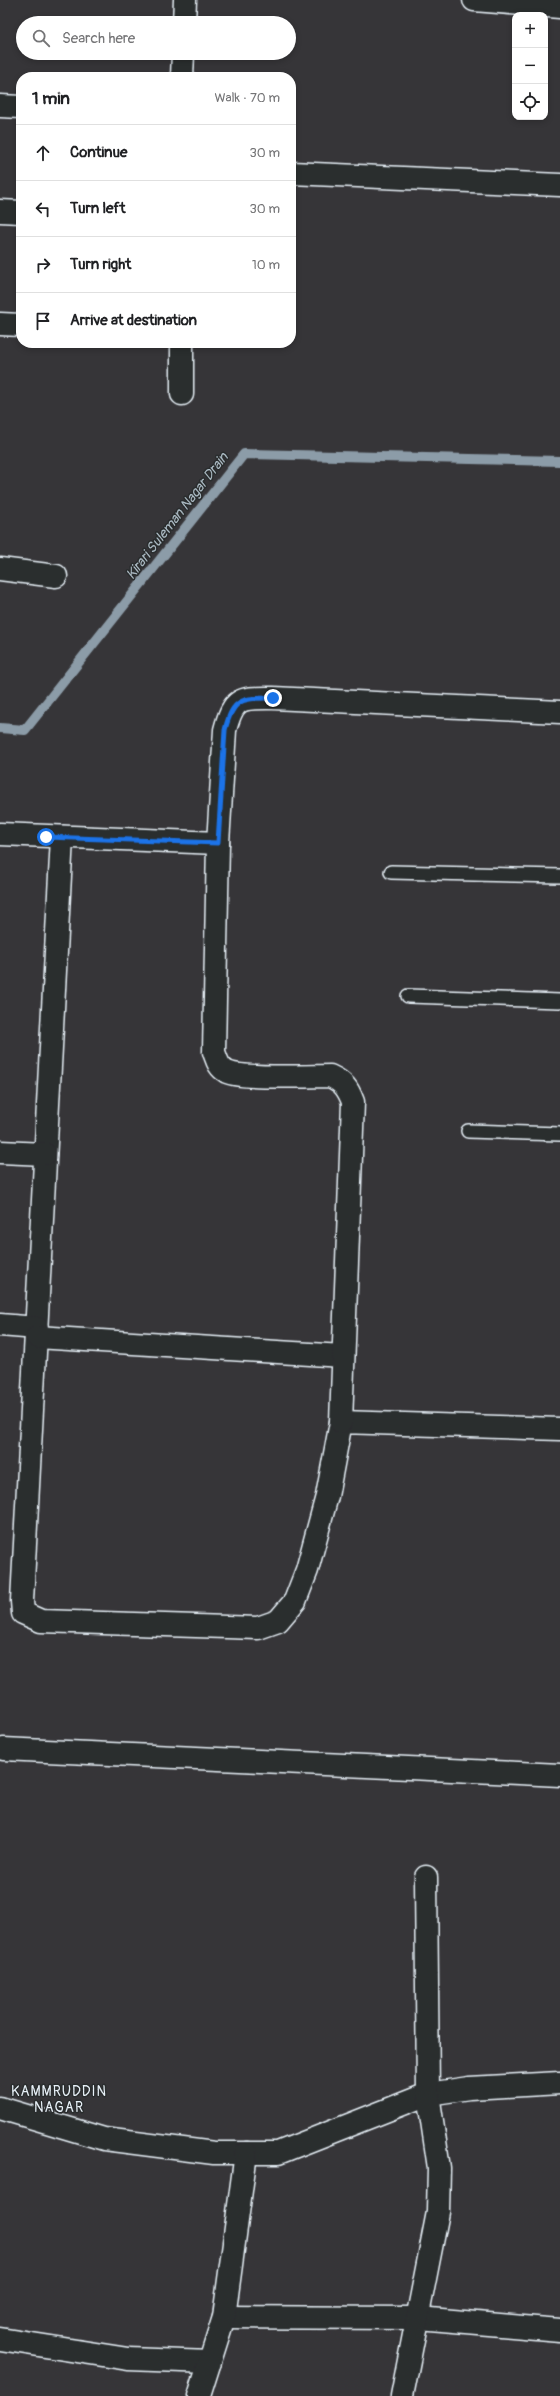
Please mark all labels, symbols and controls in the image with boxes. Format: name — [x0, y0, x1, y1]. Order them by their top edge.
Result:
map controls — [512, 12, 548, 120]
button: + — [512, 12, 548, 48]
search box — [16, 16, 296, 60]
icon: search — [30, 27, 52, 49]
text: Search here — [62, 29, 135, 48]
button: − — [512, 48, 548, 84]
button: locate — [512, 84, 548, 120]
text: 1 min — [32, 88, 70, 109]
text: Walk · 70 m — [214, 90, 280, 106]
icon: ahead — [32, 142, 54, 164]
text: Continue — [70, 143, 128, 162]
text: 30 m — [250, 145, 280, 161]
icon: left — [32, 198, 54, 220]
text: Turn left — [70, 199, 126, 218]
text: 30 m — [250, 201, 280, 217]
icon: right — [32, 254, 54, 276]
text: Turn right — [70, 255, 131, 274]
text: 10 m — [252, 257, 280, 273]
icon: arrive — [32, 310, 54, 332]
text: Arrive at destination — [70, 311, 197, 330]
water label: Kirari Suleman Nagar Drain — [122, 449, 232, 583]
route end — [264, 689, 282, 707]
route start — [37, 828, 55, 846]
district label: KAMMRUDDIN NAGAR — [11, 2083, 107, 2116]

